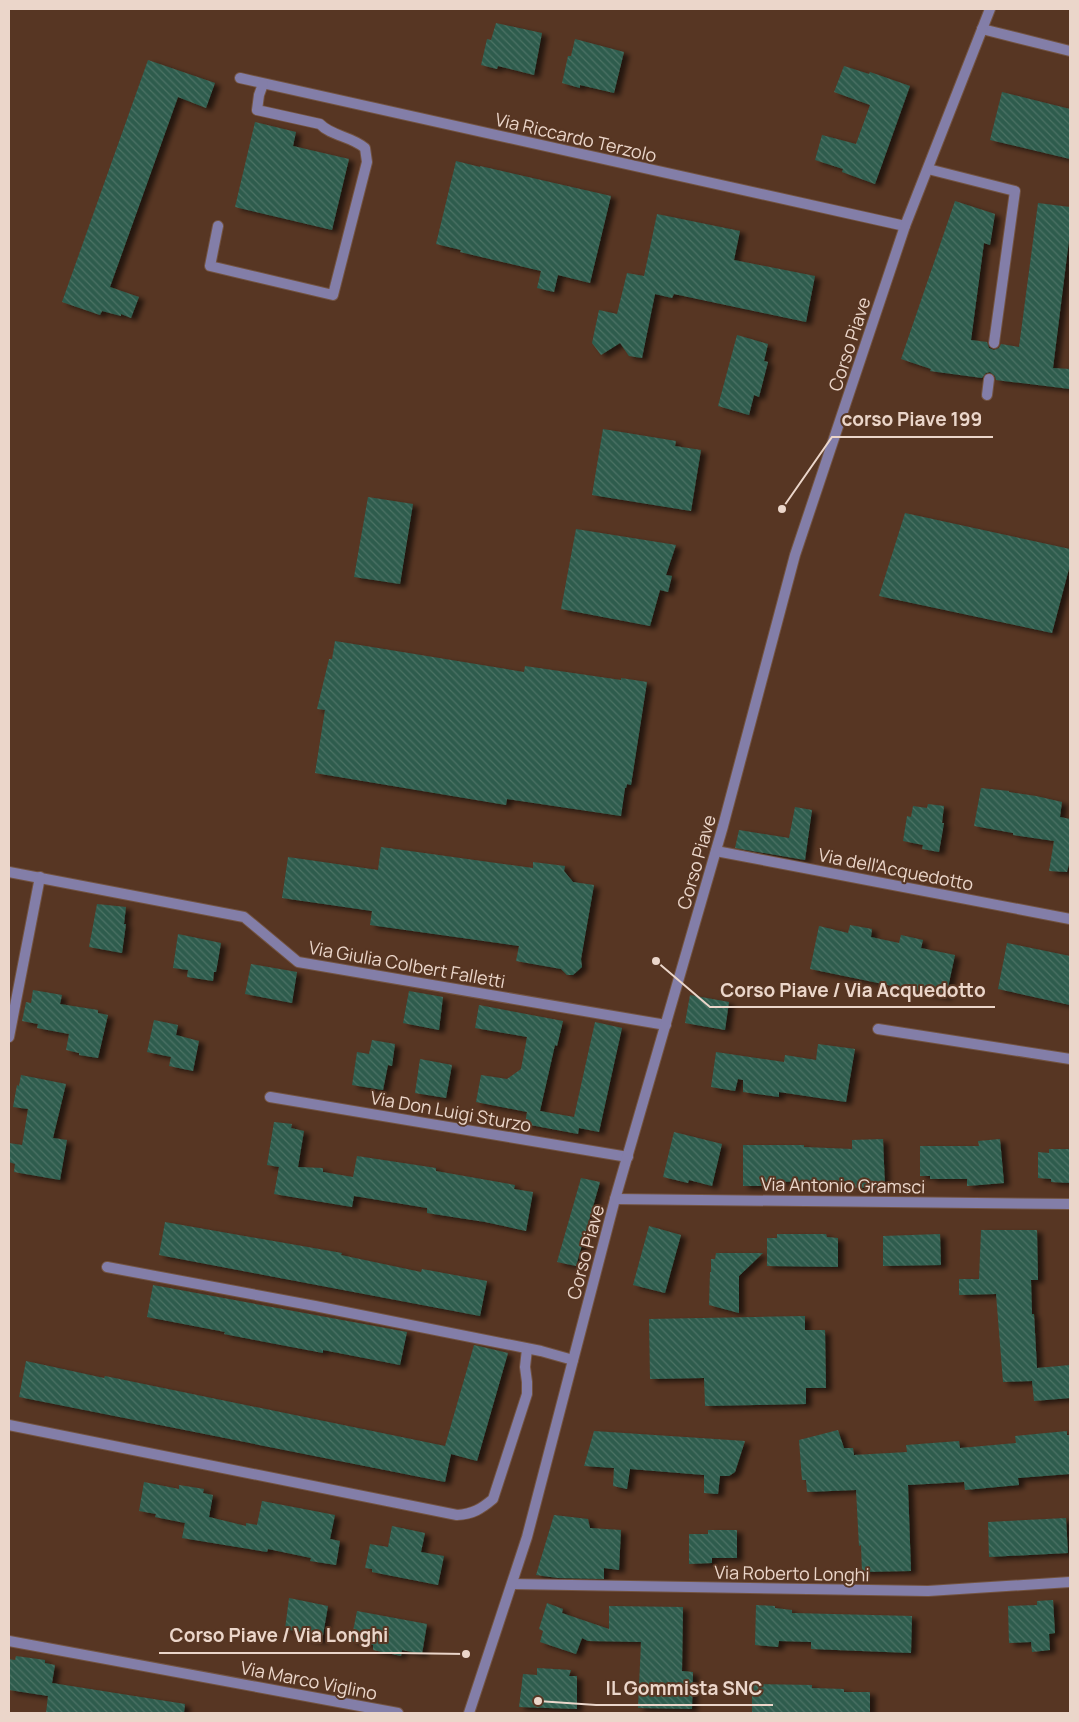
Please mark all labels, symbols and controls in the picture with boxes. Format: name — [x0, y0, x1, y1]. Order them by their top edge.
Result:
street label: Via Riccardo Terzolo — [493, 107, 659, 167]
street label: Corso Piave — [823, 294, 875, 394]
callout: corso Piave 199 — [832, 403, 993, 437]
text: corso Piave 199 — [842, 406, 982, 432]
street label: Corso Piave — [671, 812, 721, 912]
street label: Via dell'Acquedotto — [816, 842, 976, 896]
street label: Via Giulia Colbert Falletti — [307, 935, 507, 993]
callout: Corso Piave / Via Acquedotto — [710, 973, 995, 1007]
text: Corso Piave / Via Acquedotto — [720, 977, 986, 1003]
street label: Via Don Luigi Sturzo — [369, 1085, 533, 1137]
street label: Via Antonio Gramsci — [761, 1172, 925, 1198]
street label: Corso Piave — [561, 1202, 609, 1302]
street label: Via Roberto Longhi — [714, 1560, 870, 1586]
callout: Corso Piave / Via Longhi — [159, 1619, 398, 1653]
text: Corso Piave / Via Longhi — [170, 1622, 388, 1648]
street label: Via Marco Viglino — [239, 1655, 379, 1705]
callout: IL Gommista SNC — [596, 1671, 773, 1705]
text: IL Gommista SNC — [606, 1675, 762, 1701]

